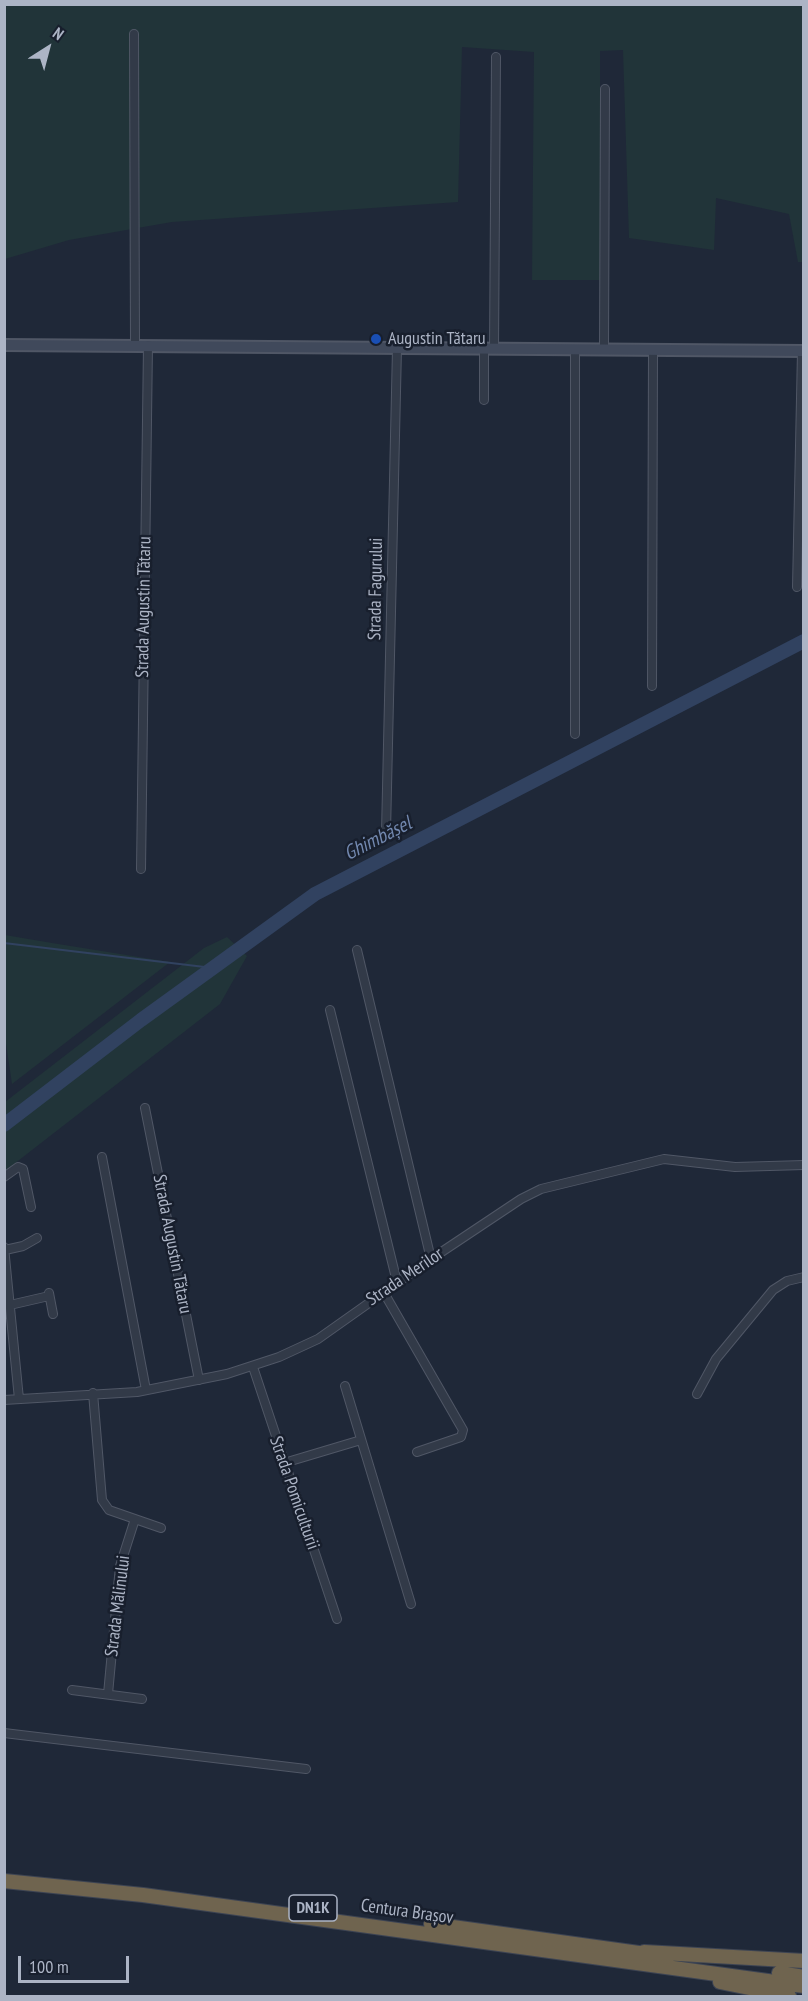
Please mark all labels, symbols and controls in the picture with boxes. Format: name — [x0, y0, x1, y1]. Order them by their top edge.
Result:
north arrow — [18, 18, 78, 78]
text: N — [49, 23, 68, 44]
place label: Augustin Tătaru — [388, 328, 486, 350]
marker: Augustin Tătaru — [369, 332, 383, 346]
street label: Strada Augustin Tătaru — [132, 536, 156, 678]
street label: Strada Fagurului — [364, 538, 388, 640]
water label: Ghimbășel — [340, 812, 416, 866]
street label: Strada Augustin Tătaru — [148, 1173, 196, 1315]
street label: Strada Merilor — [362, 1243, 448, 1311]
street label: Strada Pomiculturii — [264, 1433, 324, 1553]
street label: Strada Mălinului — [101, 1554, 135, 1658]
road number: DN1K — [289, 1895, 337, 1921]
street label: Centura Brașov — [359, 1895, 455, 1929]
scale bar — [21, 1944, 132, 1982]
text: 100 m — [29, 1955, 69, 1978]

